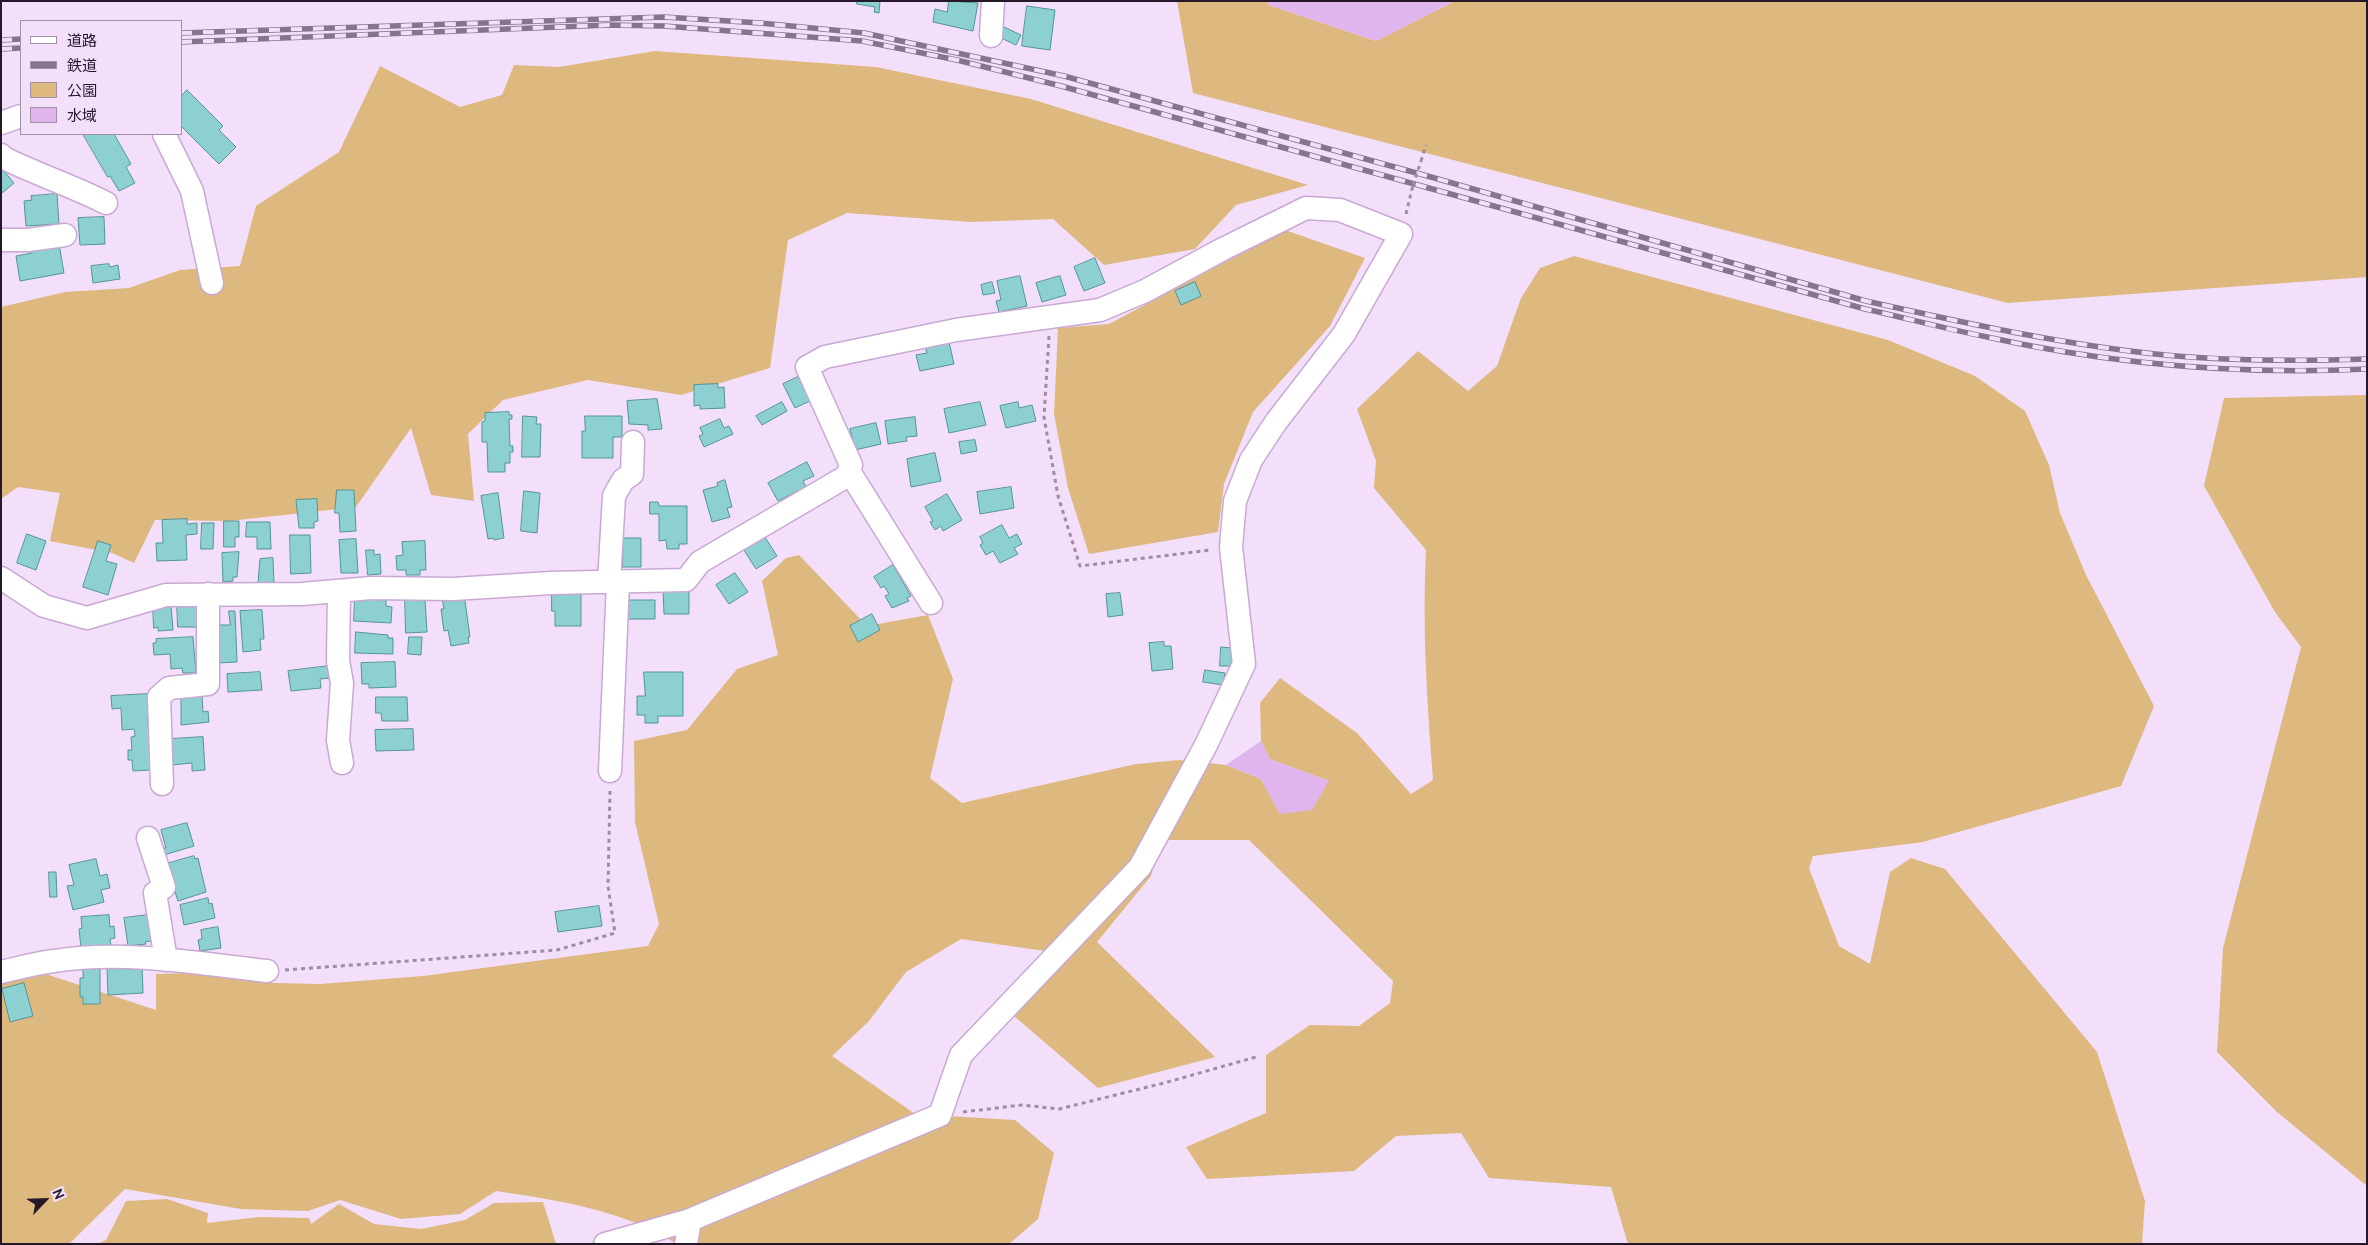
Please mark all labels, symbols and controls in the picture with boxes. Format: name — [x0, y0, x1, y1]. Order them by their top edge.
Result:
legend — [20, 20, 182, 135]
text: 道路 — [67, 32, 97, 50]
text: 鉄道 — [67, 57, 97, 75]
text: 公園 — [67, 82, 97, 100]
text: 水域 — [67, 107, 97, 125]
north arrow — [20, 1175, 70, 1225]
text: N — [48, 1186, 69, 1202]

